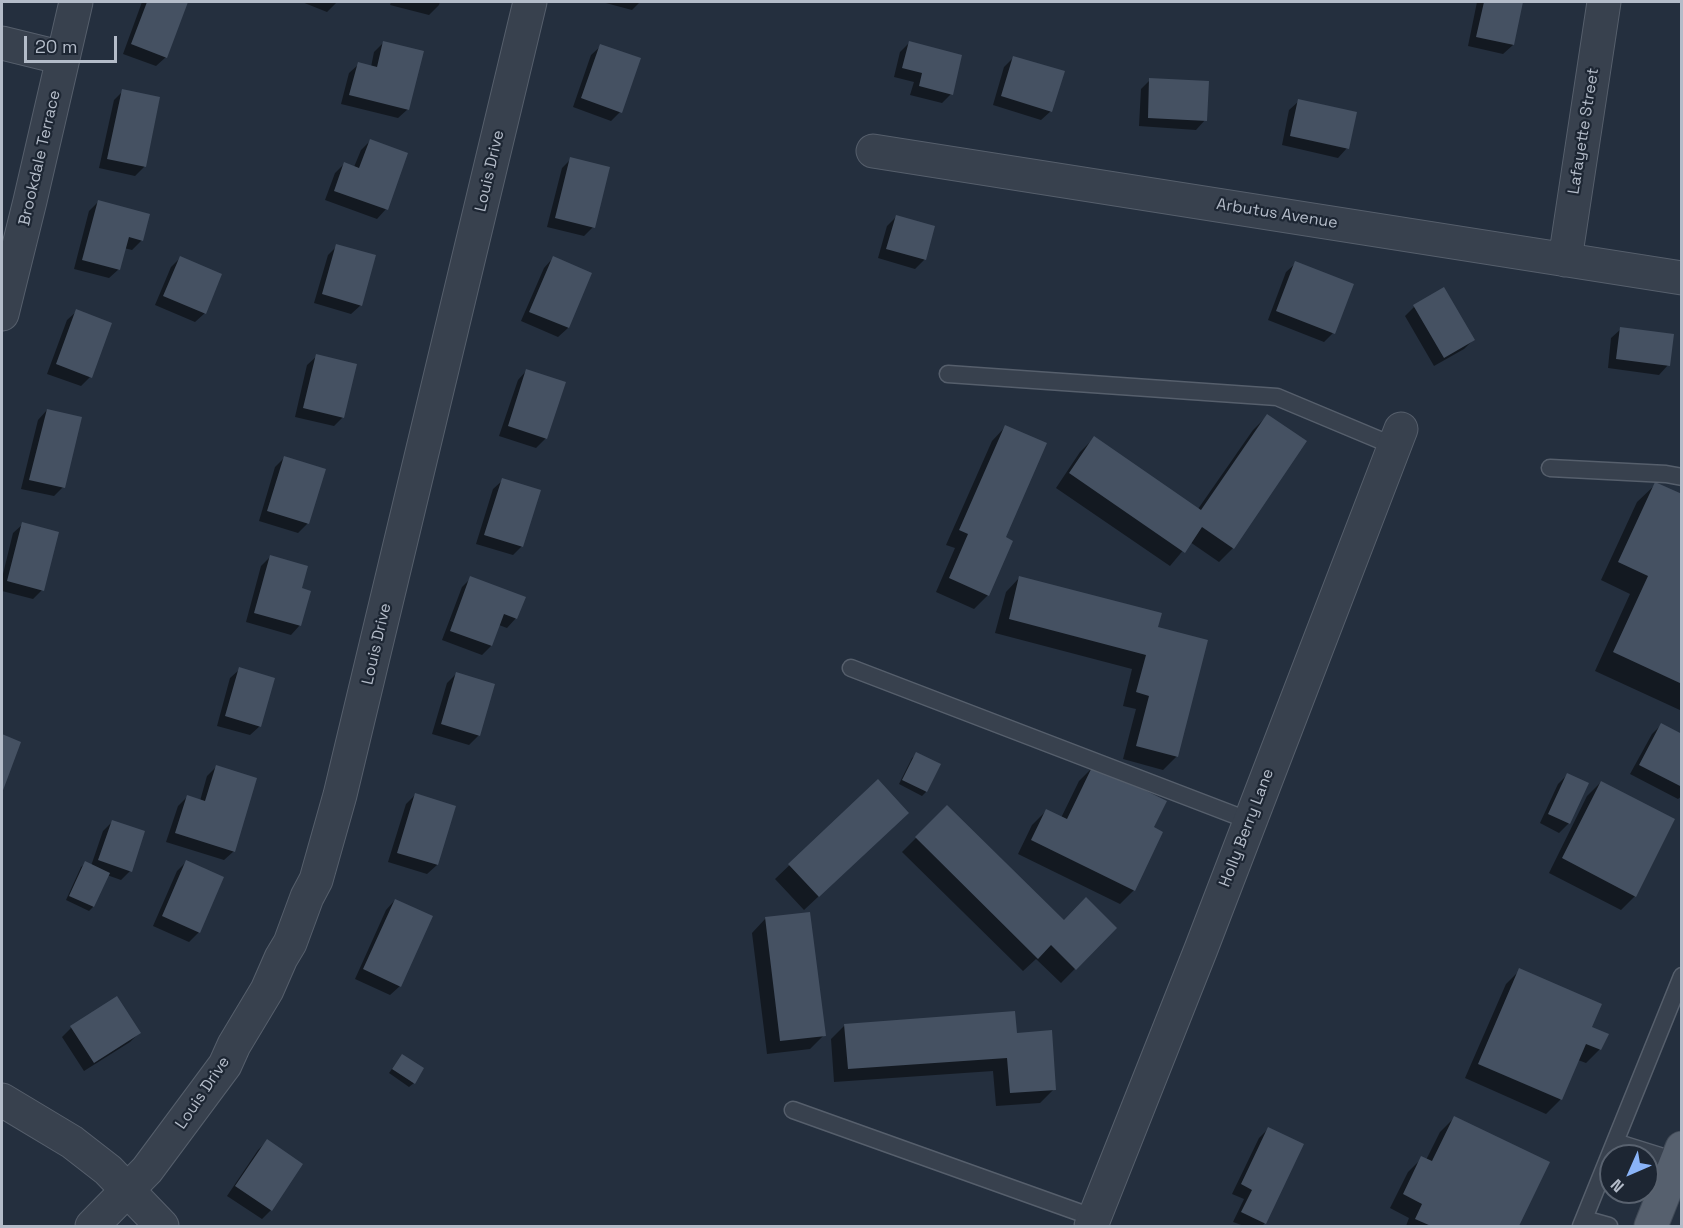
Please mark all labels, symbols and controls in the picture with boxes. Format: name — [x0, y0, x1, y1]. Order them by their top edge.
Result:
scale bar — [27, 24, 120, 62]
text: 20 m — [35, 35, 78, 58]
street label: Lafayette Street — [1565, 66, 1603, 196]
street label: Brookdale Terrace — [15, 88, 65, 228]
street label: Louis Drive — [471, 128, 509, 214]
street label: Arbutus Avenue — [1215, 195, 1339, 233]
street label: Louis Drive — [358, 601, 396, 687]
street label: Holly Berry Lane — [1216, 766, 1278, 890]
street label: Louis Drive — [172, 1053, 234, 1133]
north arrow — [1599, 1144, 1659, 1204]
text: N — [1606, 1174, 1629, 1197]

